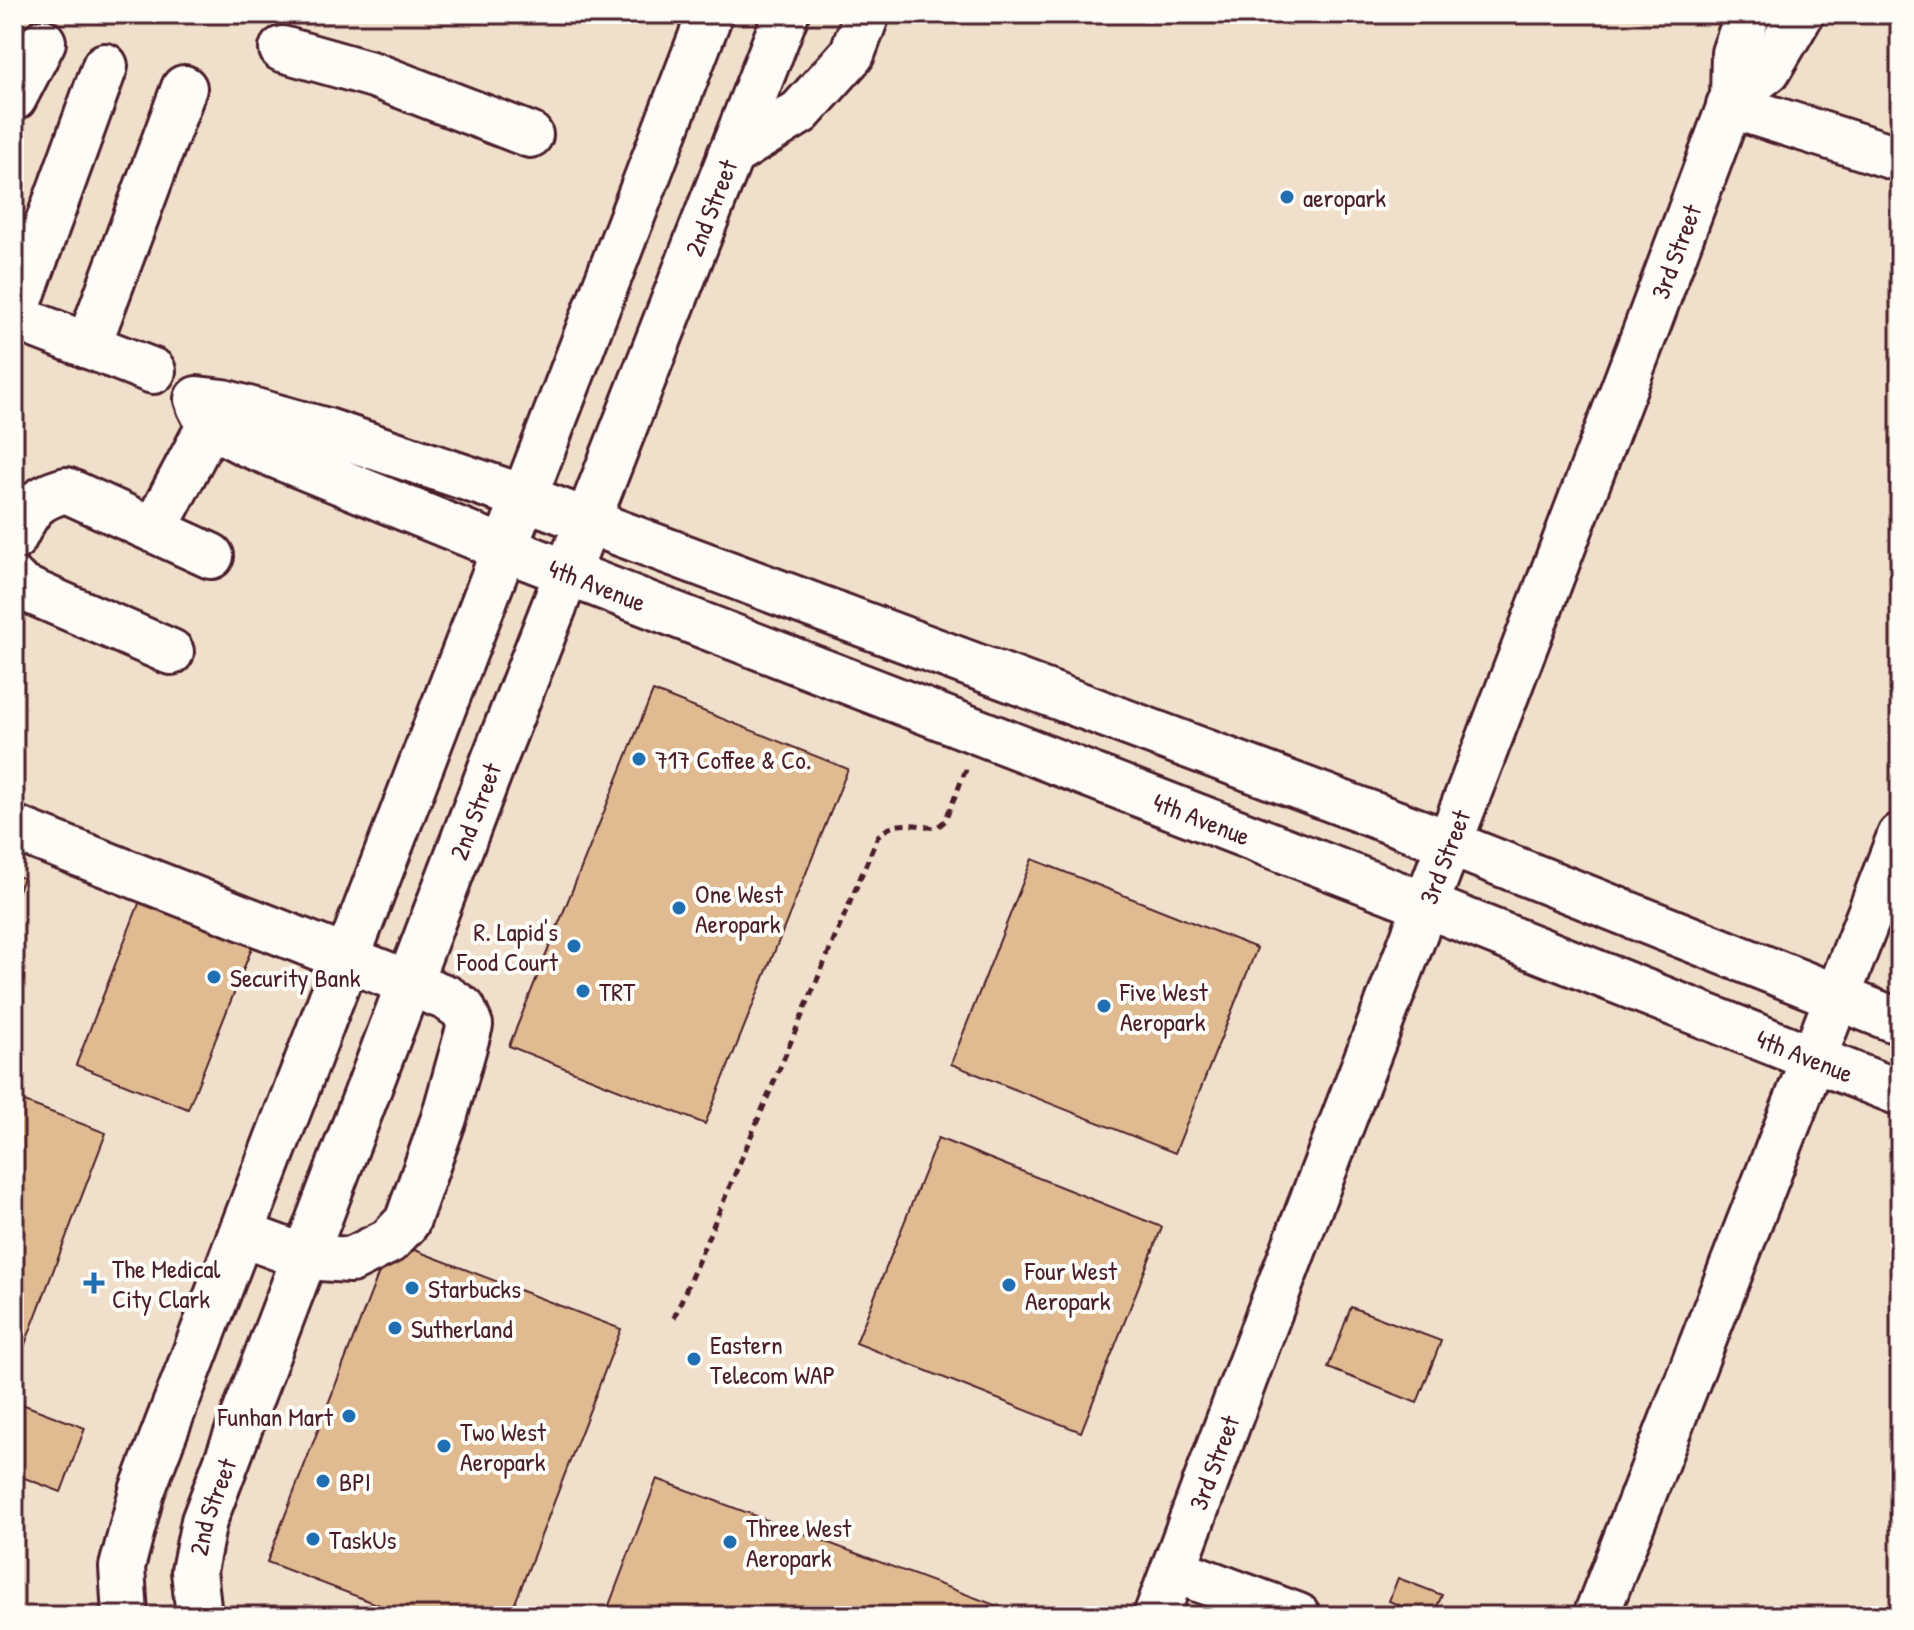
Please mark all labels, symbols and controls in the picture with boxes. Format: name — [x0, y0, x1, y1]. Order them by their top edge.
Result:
street label: 2nd Street — [676, 153, 745, 261]
place label: aeropark — [1303, 180, 1386, 215]
marker: aeropark — [1278, 188, 1296, 206]
street label: 3rd Street — [1642, 198, 1709, 304]
street label: 4th Avenue — [544, 550, 651, 619]
place label: 717 Coffee & Co. — [655, 742, 811, 777]
marker: 717 Coffee & Co. — [630, 750, 648, 768]
street label: 2nd Street — [440, 757, 509, 864]
street label: 4th Avenue — [1148, 784, 1255, 853]
street label: 3rd Street — [1410, 804, 1478, 909]
place label: One West Aeropark — [695, 876, 784, 941]
marker: One West Aeropark — [670, 899, 688, 917]
place label: R. Lapid's Food Court — [456, 914, 559, 979]
marker: R. Lapid's Food Court — [565, 937, 583, 955]
place label: Security Bank — [230, 960, 361, 995]
marker: Security Bank — [205, 968, 223, 986]
place label: TRT — [599, 974, 636, 1009]
place label: Five West Aeropark — [1119, 974, 1209, 1039]
marker: TRT — [574, 982, 592, 1000]
marker: Five West Aeropark — [1095, 997, 1113, 1015]
street label: 4th Avenue — [1751, 1020, 1859, 1090]
place label: The Medical City Clark — [112, 1251, 220, 1316]
place label: Four West Aeropark — [1024, 1253, 1118, 1318]
place label: Starbucks — [428, 1271, 521, 1306]
marker: The Medical City Clark — [83, 1272, 105, 1294]
marker: Four West Aeropark — [1000, 1276, 1018, 1294]
marker: Starbucks — [403, 1279, 421, 1297]
place label: Sutherland — [411, 1311, 513, 1346]
marker: Sutherland — [386, 1319, 404, 1337]
place label: Eastern Telecom WAP — [710, 1327, 835, 1392]
marker: Eastern Telecom WAP — [685, 1350, 703, 1368]
place label: Funhan Mart — [217, 1399, 334, 1434]
marker: Funhan Mart — [340, 1407, 358, 1425]
street label: 3rd Street — [1180, 1409, 1247, 1515]
place label: Two West Aeropark — [460, 1414, 547, 1479]
marker: Two West Aeropark — [435, 1437, 453, 1455]
street label: 2nd Street — [180, 1452, 244, 1558]
place label: BPI — [339, 1464, 371, 1499]
marker: BPI — [314, 1472, 332, 1490]
place label: Three West Aeropark — [746, 1510, 852, 1575]
place label: TaskUs — [329, 1522, 396, 1557]
marker: TaskUs — [304, 1530, 322, 1548]
marker: Three West Aeropark — [721, 1533, 739, 1551]

